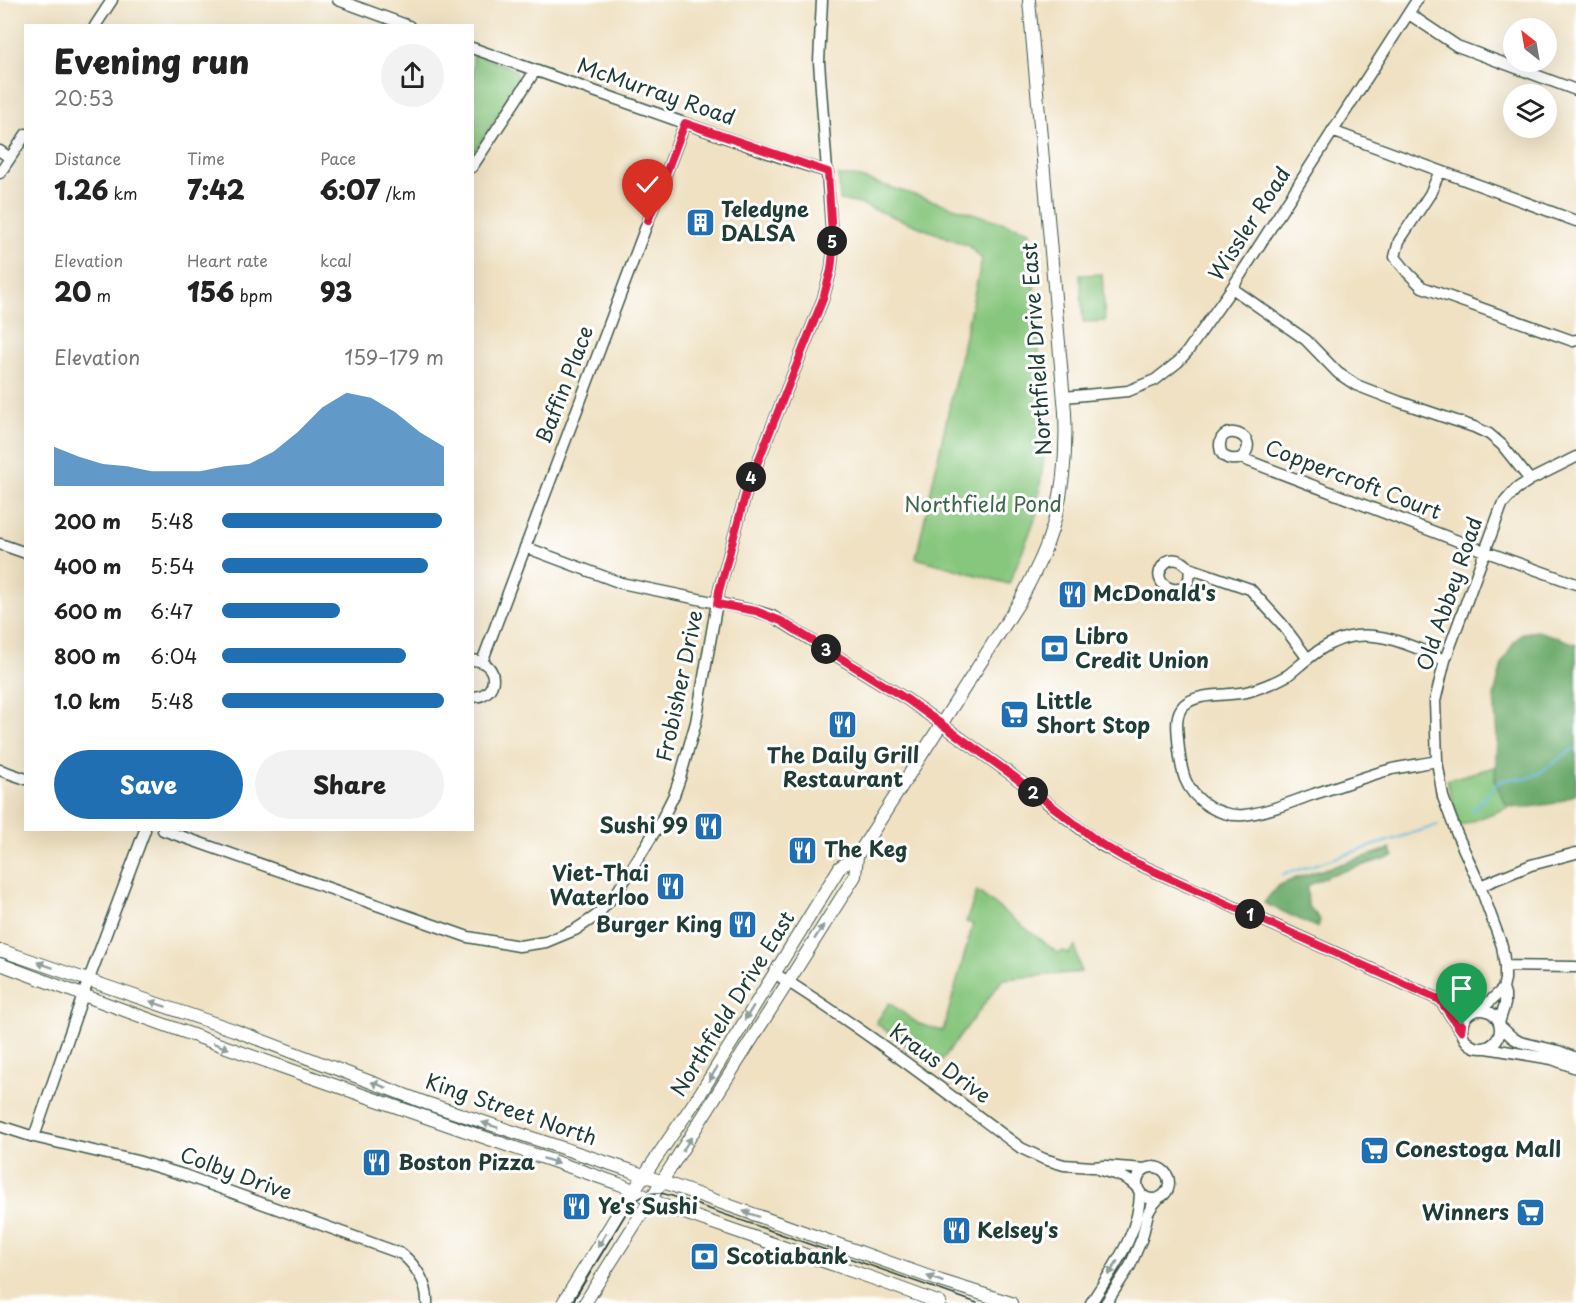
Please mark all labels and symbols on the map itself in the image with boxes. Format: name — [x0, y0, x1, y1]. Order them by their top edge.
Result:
north arrow — [1503, 18, 1557, 72]
street label: McMurray Road — [573, 48, 740, 132]
pin — [622, 159, 673, 221]
street label: Wissler Road — [1199, 160, 1297, 286]
place label: Teledyne DALSA — [721, 192, 809, 248]
building icon: Teledyne DALSA — [684, 206, 716, 238]
pin: 5 — [817, 226, 847, 256]
street label: Northfield Drive East — [1012, 242, 1058, 457]
street label: Baffin Place — [526, 320, 600, 448]
street label: Coppercroft Court — [1261, 430, 1446, 526]
pin: 4 — [736, 462, 766, 492]
park label: Northfield Pond — [904, 487, 1062, 519]
street label: Old Abbey Road — [1407, 512, 1489, 675]
place label: McDonald's — [1093, 576, 1216, 608]
restaurant icon: McDonald's — [1056, 578, 1088, 610]
street label: Frobisher Drive — [646, 607, 710, 764]
place label: Libro Credit Union — [1075, 619, 1209, 675]
bank icon: Libro Credit Union — [1038, 633, 1070, 665]
pin: 3 — [811, 634, 841, 664]
place label: Little Short Stop — [1036, 684, 1150, 740]
supermarket icon: Little Short Stop — [999, 698, 1031, 730]
restaurant icon: The Daily Grill Restaurant — [827, 709, 859, 741]
place label: The Daily Grill Restaurant — [767, 738, 919, 794]
pin: 2 — [1018, 777, 1048, 807]
place label: Sushi 99 — [599, 808, 688, 840]
restaurant icon: Sushi 99 — [693, 810, 725, 842]
place label: The Keg — [824, 832, 908, 864]
restaurant icon: The Keg — [787, 834, 819, 866]
place label: Viet-Thai Waterloo — [550, 856, 649, 912]
restaurant icon: Viet-Thai Waterloo — [654, 870, 686, 902]
pin: 1 — [1235, 899, 1265, 929]
street label: Northfield Drive East — [661, 904, 801, 1102]
place label: Burger King — [596, 907, 722, 939]
restaurant icon: Burger King — [727, 909, 759, 941]
one-way arrow — [813, 924, 824, 940]
one-way arrow — [35, 959, 53, 969]
pin — [1436, 963, 1487, 1025]
one-way arrow — [149, 999, 167, 1008]
one-way arrow — [744, 1005, 755, 1021]
street label: Kraus Drive — [884, 1015, 999, 1110]
one-way arrow — [213, 1041, 231, 1051]
street label: King Street North — [422, 1064, 602, 1152]
one-way arrow — [707, 1066, 718, 1082]
one-way arrow — [370, 1079, 388, 1089]
one-way arrow — [481, 1120, 499, 1129]
place label: Conestoga Mall — [1395, 1132, 1561, 1164]
supermarket icon: Conestoga Mall — [1358, 1134, 1390, 1166]
one-way arrow — [681, 1136, 692, 1152]
street label: Colby Drive — [176, 1137, 297, 1207]
place label: Boston Pizza — [398, 1145, 535, 1177]
restaurant icon: Boston Pizza — [361, 1147, 393, 1179]
one-way arrow — [542, 1156, 560, 1166]
place label: Ye's Sushi — [598, 1189, 698, 1221]
restaurant icon: Ye's Sushi — [561, 1191, 593, 1223]
place label: Winners — [1422, 1195, 1509, 1227]
supermarket icon: Winners — [1514, 1197, 1546, 1229]
one-way arrow — [742, 1208, 760, 1218]
place label: Kelsey's — [977, 1213, 1058, 1245]
restaurant icon: Kelsey's — [940, 1215, 972, 1247]
one-way arrow — [596, 1232, 607, 1248]
place label: Scotiabank — [726, 1239, 848, 1271]
bank icon: Scotiabank — [689, 1241, 721, 1273]
one-way arrow — [1107, 1260, 1118, 1276]
one-way arrow — [926, 1273, 944, 1283]

